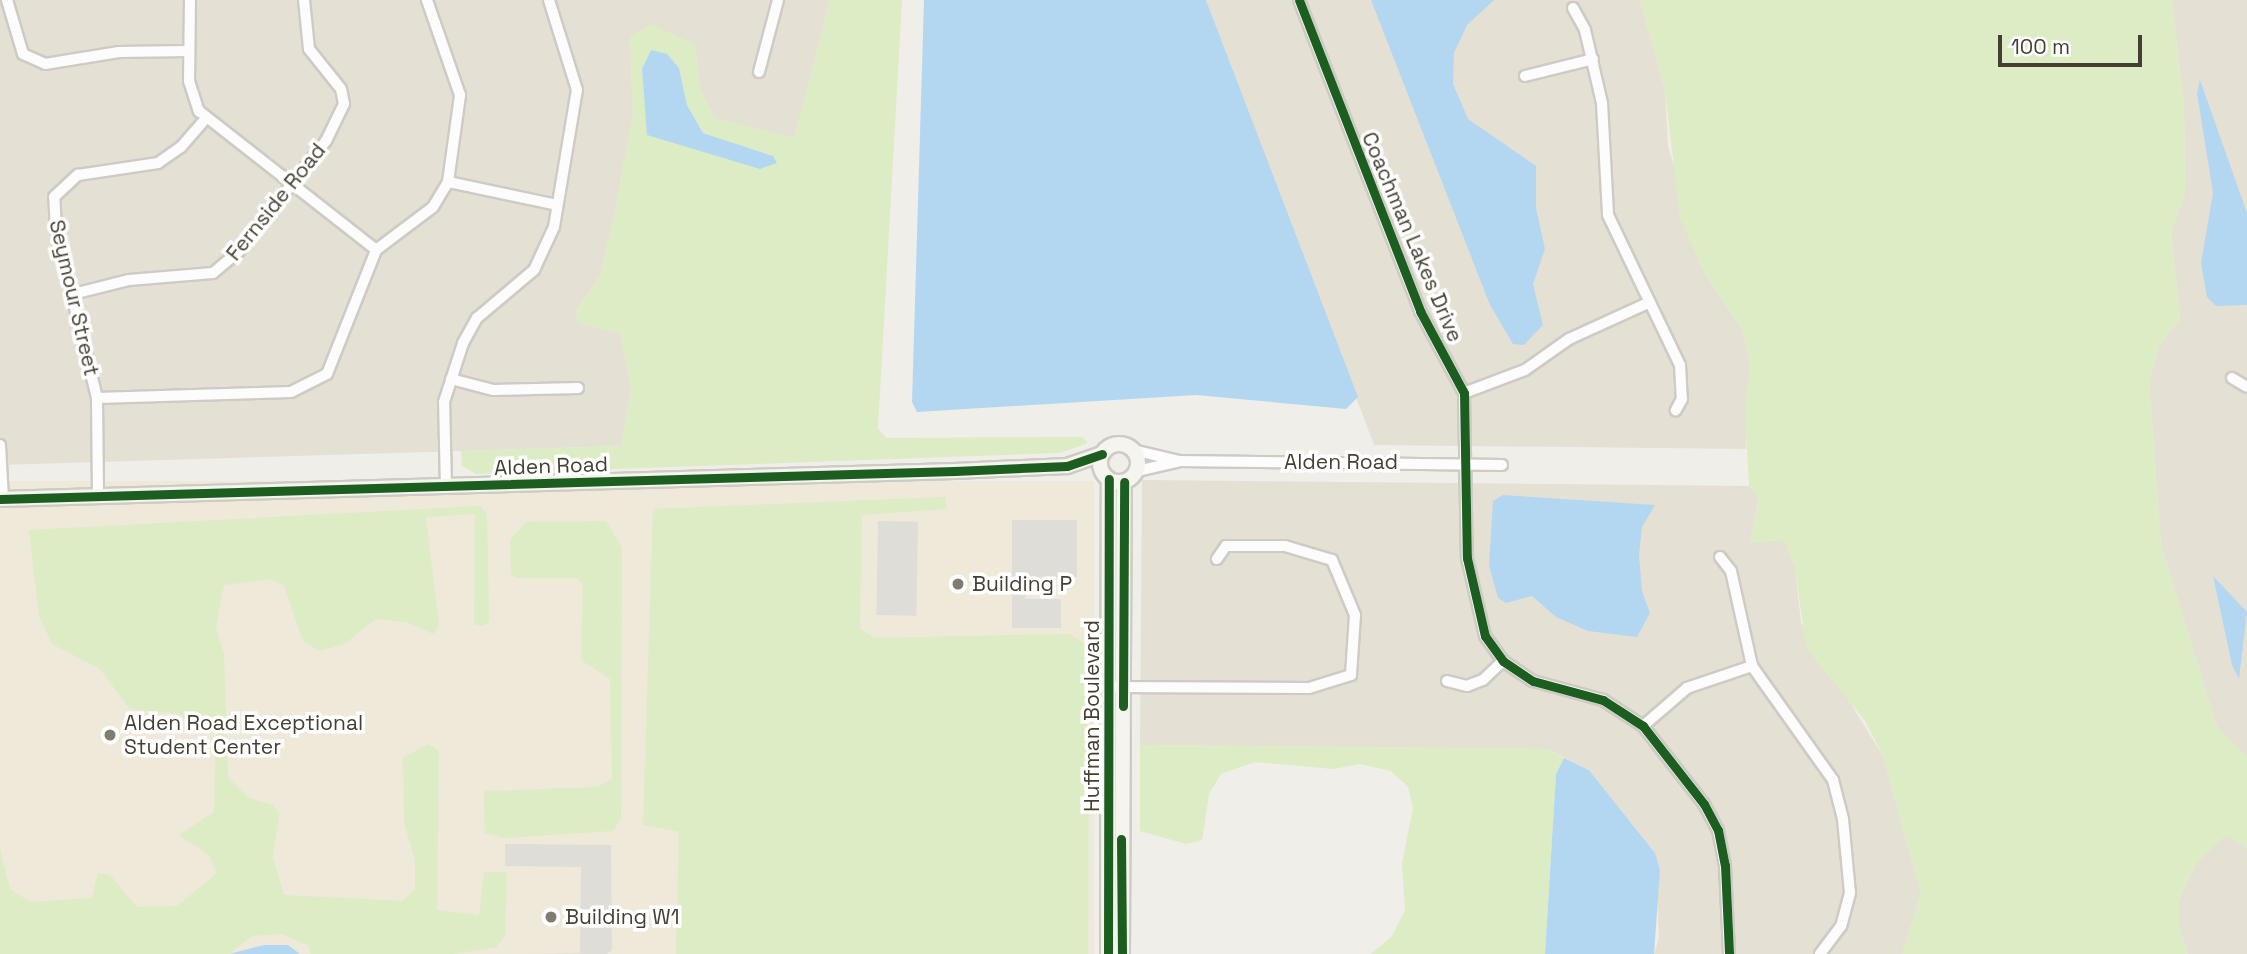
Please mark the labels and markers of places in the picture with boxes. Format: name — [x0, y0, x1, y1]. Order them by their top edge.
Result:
place label: Building P — [972, 571, 1072, 597]
marker: Building P — [950, 576, 966, 592]
place label: Alden Road Exceptional Student Center — [124, 710, 363, 760]
marker: Alden Road Exceptional Student Center — [102, 727, 118, 743]
place label: Building W1 — [565, 904, 680, 930]
marker: Building W1 — [543, 909, 559, 925]

